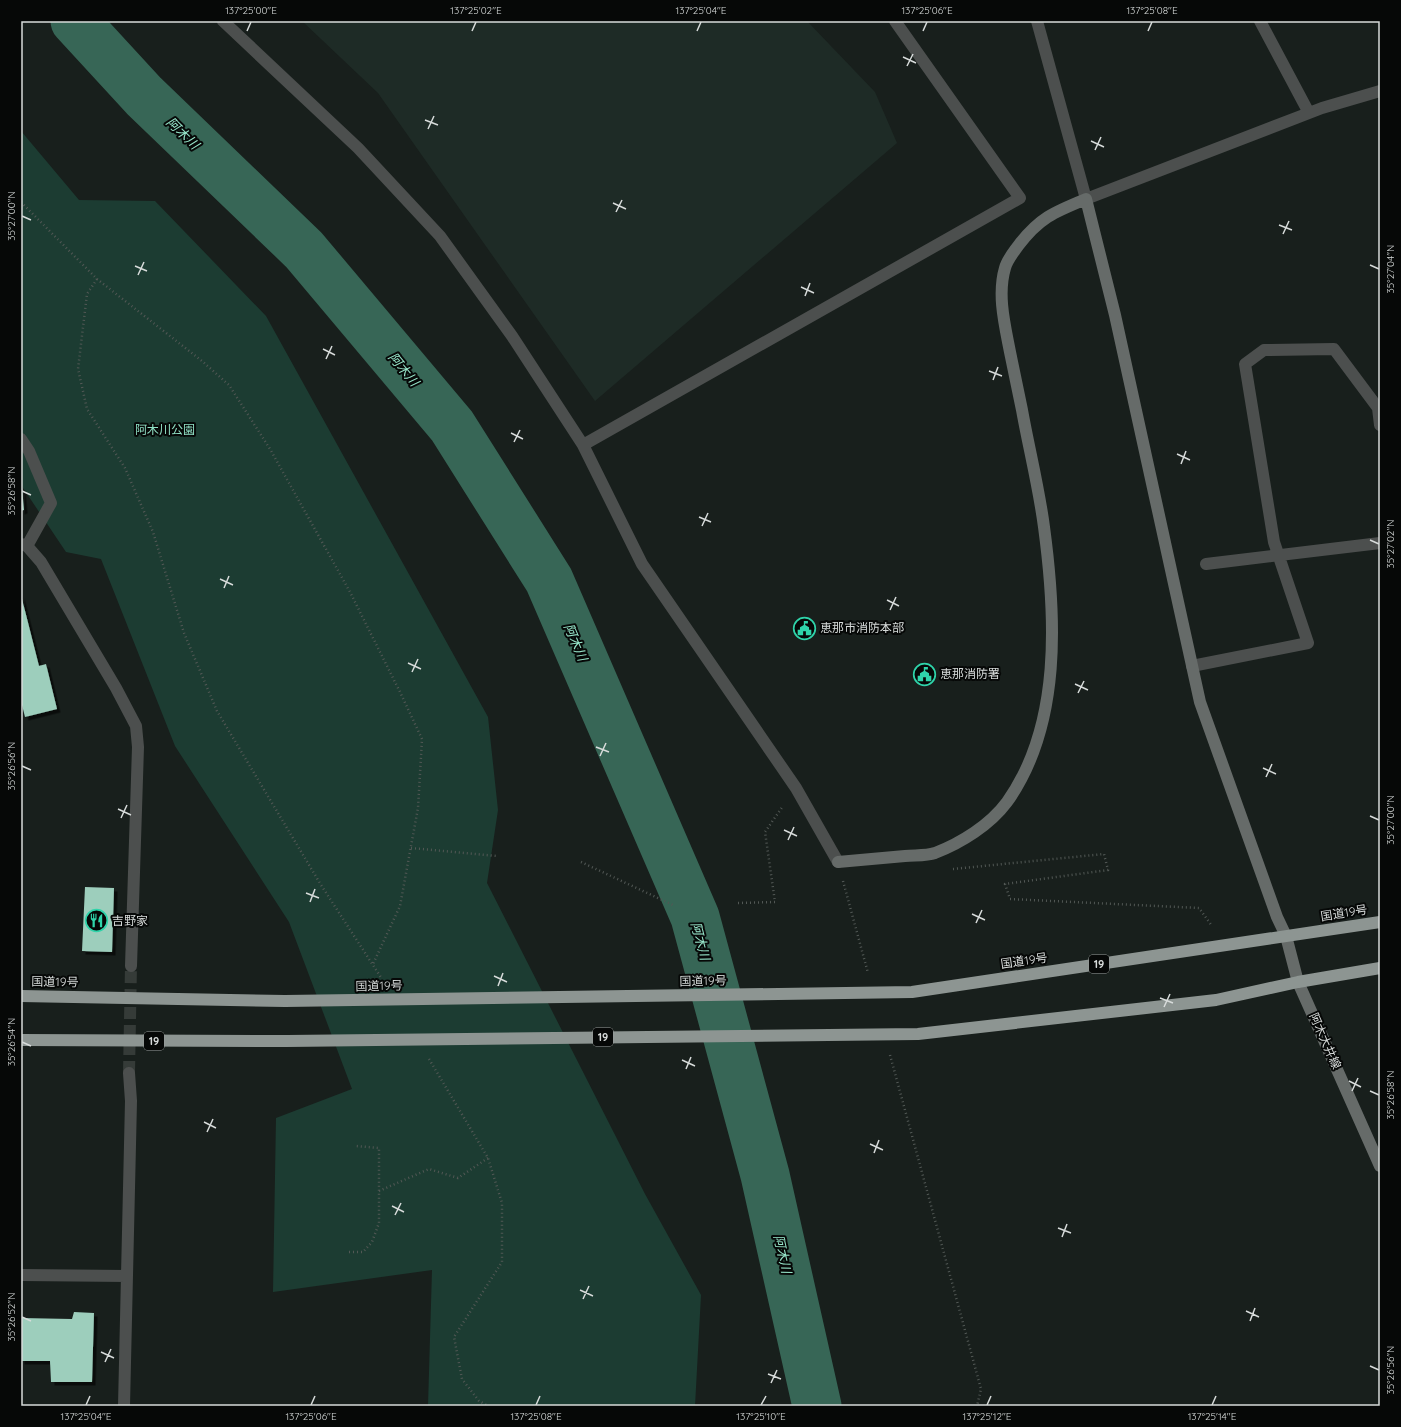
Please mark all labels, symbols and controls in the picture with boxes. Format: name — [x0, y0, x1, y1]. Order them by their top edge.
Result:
text: 137°25'00"E — [225, 4, 277, 17]
text: 137°25'02"E — [450, 4, 502, 17]
text: 137°25'04"E — [675, 4, 727, 17]
text: 137°25'06"E — [901, 4, 953, 17]
text: 137°25'08"E — [1126, 4, 1178, 17]
water label: 阿木川 — [163, 114, 204, 154]
text: 35°27'00"N — [5, 191, 18, 241]
text: 35°27'04"N — [1384, 245, 1397, 293]
water label: 阿木川 — [385, 349, 424, 391]
park label: 阿木川公園 — [135, 422, 195, 437]
text: 35°26'58"N — [5, 467, 18, 515]
text: 35°27'02"N — [1384, 519, 1397, 569]
public building icon: 恵那市消防本部 — [791, 615, 817, 641]
place label: 恵那市消防本部 — [820, 620, 904, 635]
water label: 阿木川 — [561, 621, 592, 665]
public building icon: 恵那消防署 — [912, 661, 938, 687]
place label: 恵那消防署 — [940, 666, 1000, 681]
text: 35°26'56"N — [5, 742, 18, 790]
text: 35°27'00"N — [1384, 795, 1397, 845]
street label: 国道19号 — [1319, 901, 1368, 924]
restaurant icon: 吉野家 — [84, 908, 110, 934]
place label: 吉野家 — [112, 913, 148, 928]
water label: 阿木川 — [688, 920, 714, 964]
street label: 国道19号 — [1000, 950, 1048, 971]
road number: 19 — [1089, 955, 1109, 973]
street label: 国道19号 — [679, 973, 727, 988]
street label: 国道19号 — [31, 974, 79, 989]
street label: 国道19号 — [355, 978, 403, 993]
street label: 阿木大井線 — [1306, 1010, 1345, 1071]
text: 35°26'54"N — [5, 1018, 18, 1066]
road number: 19 — [593, 1028, 613, 1046]
road number: 19 — [144, 1032, 164, 1050]
text: 35°26'58"N — [1384, 1071, 1397, 1119]
water label: 阿木川 — [771, 1233, 796, 1277]
text: 35°26'52"N — [5, 1293, 18, 1341]
text: 35°26'56"N — [1384, 1346, 1397, 1394]
text: 137°25'04"E — [60, 1410, 112, 1423]
text: 137°25'06"E — [285, 1410, 337, 1423]
text: 137°25'08"E — [510, 1410, 562, 1423]
text: 137°25'10"E — [736, 1410, 786, 1423]
text: 137°25'12"E — [962, 1410, 1012, 1423]
text: 137°25'14"E — [1188, 1410, 1237, 1423]

